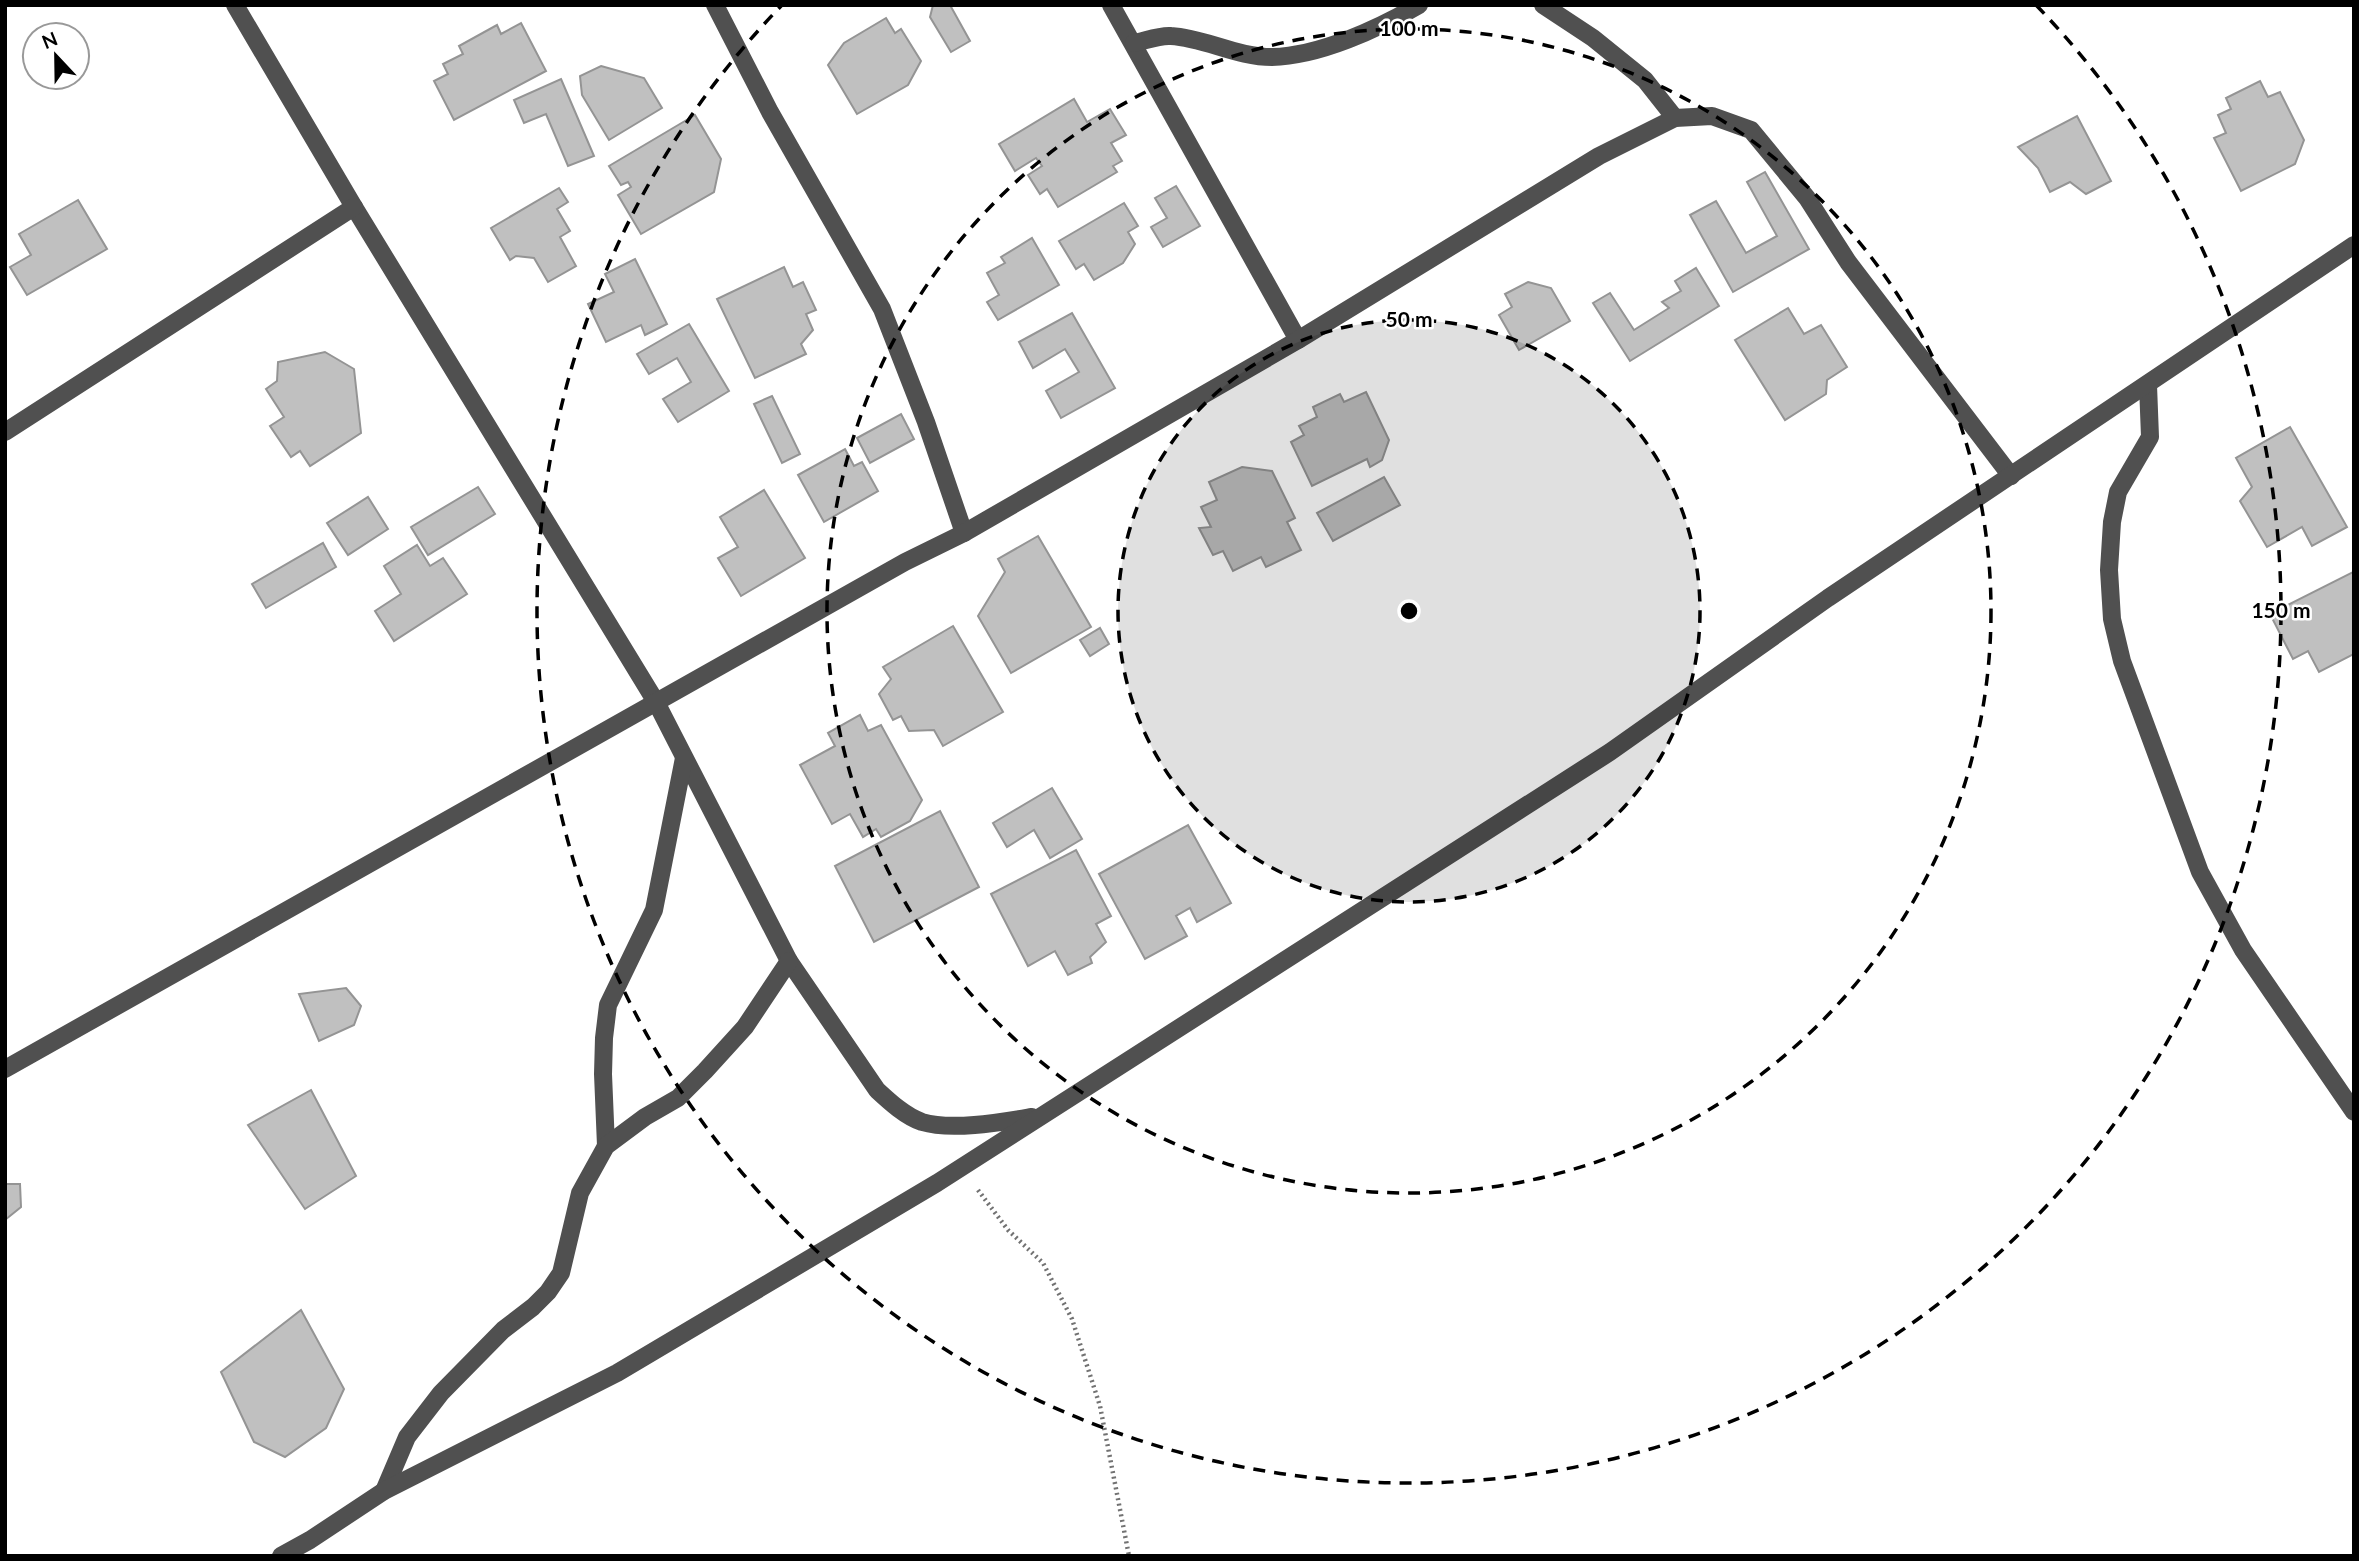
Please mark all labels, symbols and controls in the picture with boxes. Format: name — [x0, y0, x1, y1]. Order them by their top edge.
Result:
text: 100 m — [1379, 15, 1439, 40]
north arrow — [21, 21, 91, 91]
text: N — [38, 26, 61, 53]
text: 50 m — [1385, 306, 1433, 331]
text: 150 m — [2251, 597, 2311, 622]
centre of rings — [1397, 599, 1421, 623]

